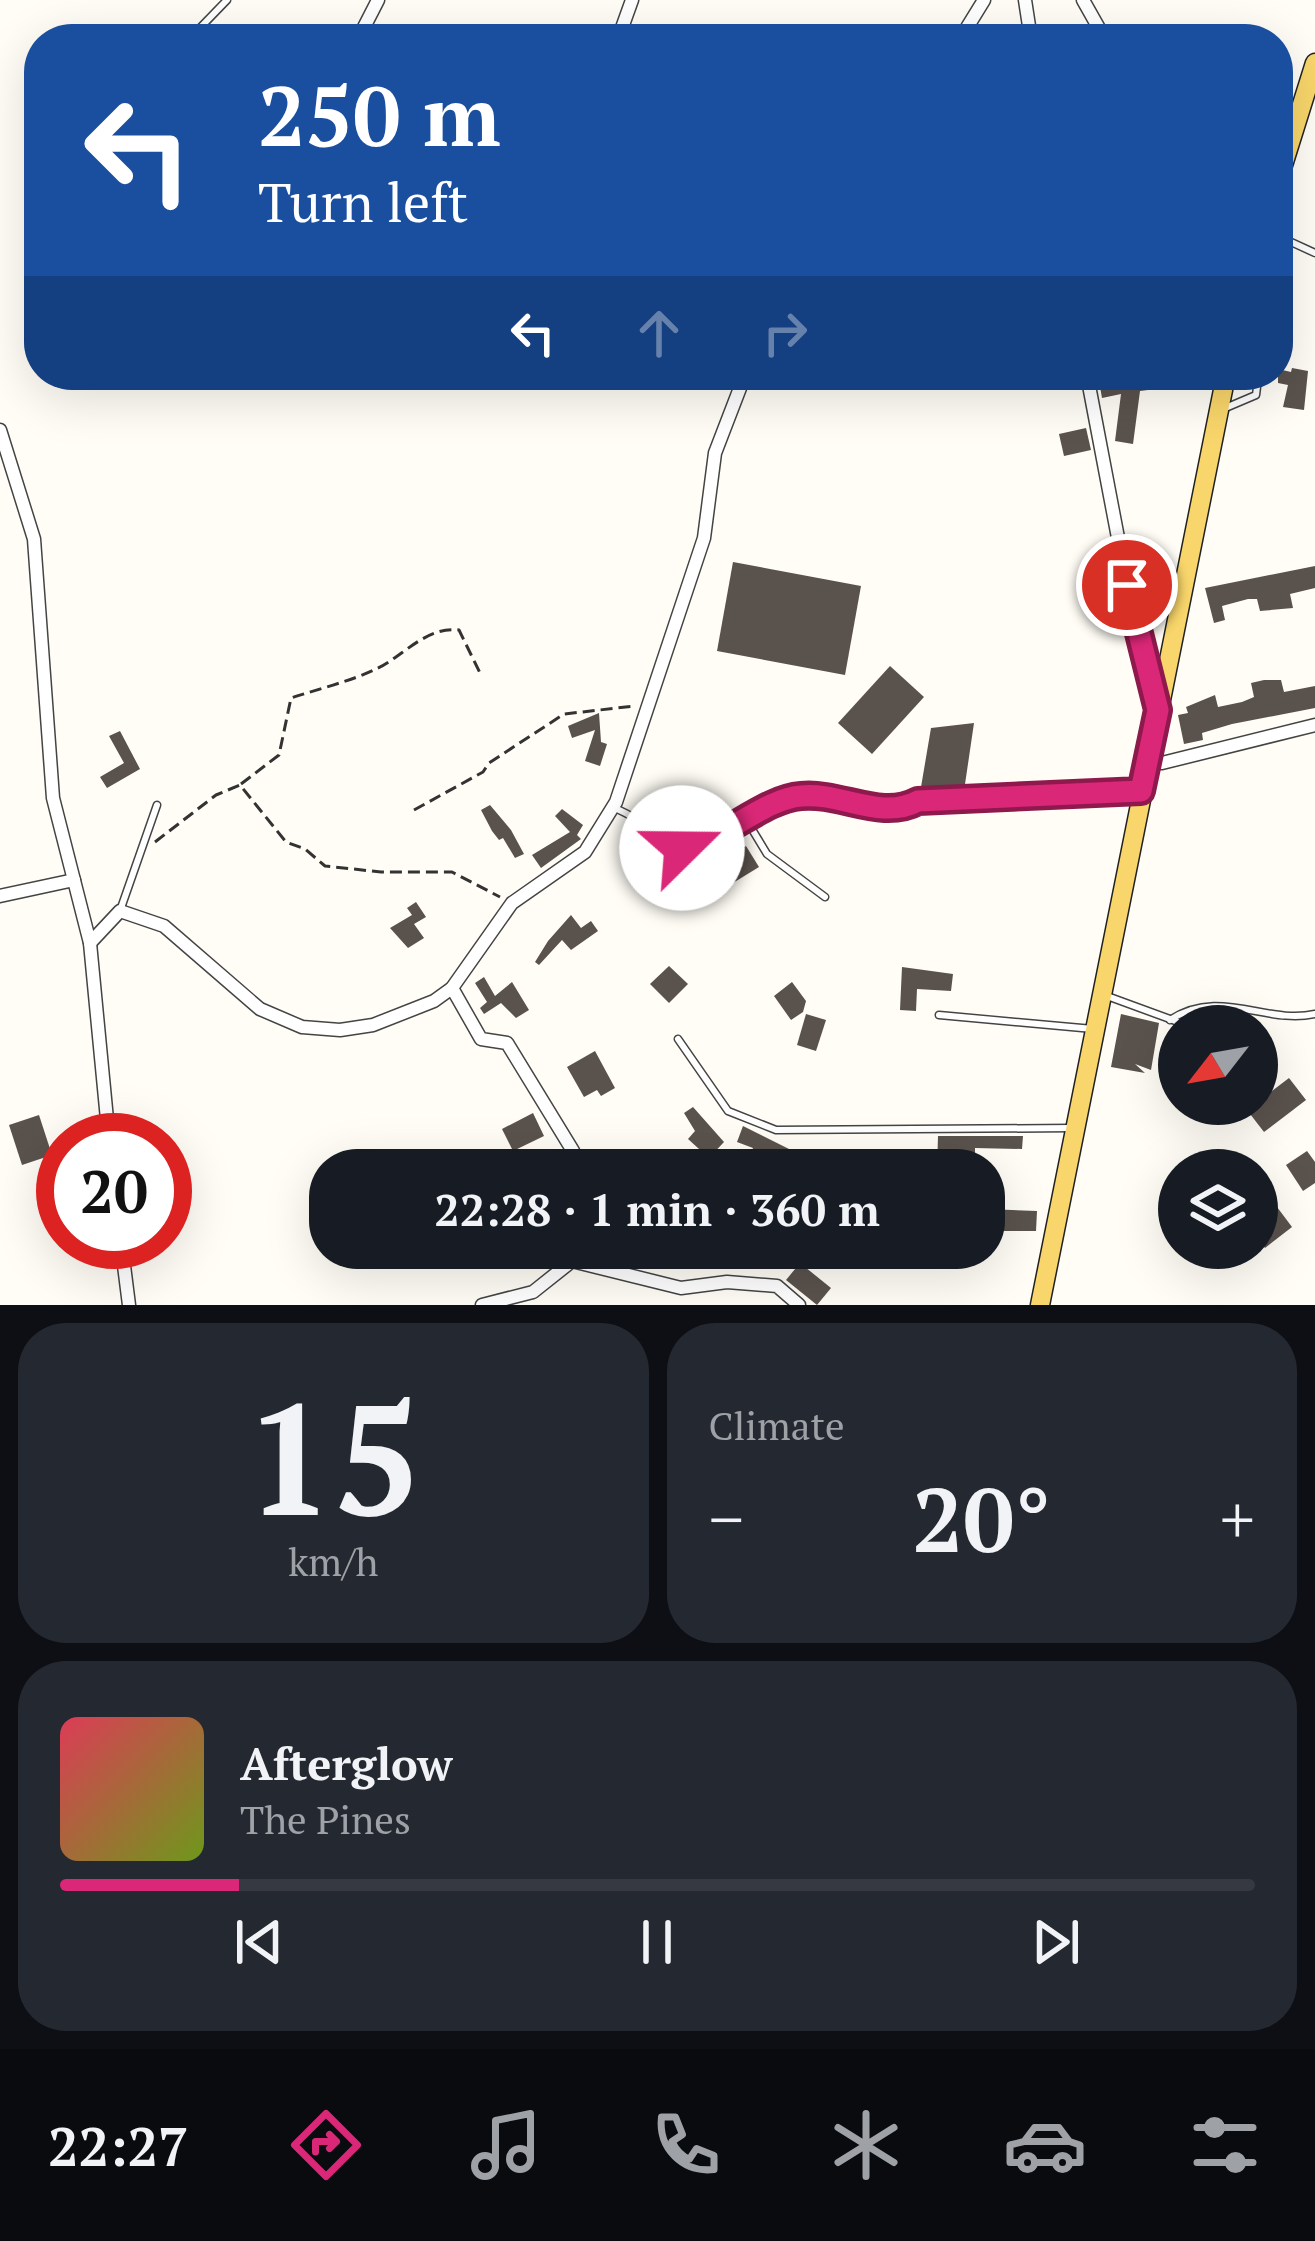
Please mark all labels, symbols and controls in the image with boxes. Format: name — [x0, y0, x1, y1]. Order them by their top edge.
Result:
text: 250 m — [258, 59, 501, 170]
icon: left — [60, 72, 216, 228]
text: Turn left — [258, 166, 468, 237]
icon: left — [500, 300, 566, 366]
icon: ahead — [626, 300, 692, 366]
icon: right — [752, 300, 818, 366]
pin — [1076, 534, 1178, 636]
icon: arrive — [1094, 552, 1160, 618]
position arrow — [619, 785, 745, 911]
north arrow — [1158, 1005, 1278, 1125]
map controls — [1158, 1005, 1278, 1269]
speed limit sign: 20 — [36, 1113, 192, 1269]
button: layers — [1158, 1149, 1278, 1269]
text: 22:28 · 1 min · 360 m — [434, 1179, 880, 1239]
text: 15 — [245, 1353, 421, 1560]
text: Climate — [709, 1399, 845, 1451]
text: 20° — [912, 1458, 1051, 1578]
text: − — [709, 1474, 744, 1562]
text: + — [1220, 1474, 1255, 1562]
text: km/h — [288, 1535, 378, 1587]
text: Afterglow — [240, 1733, 453, 1793]
text: The Pines — [240, 1793, 411, 1845]
icon: previous — [226, 1909, 292, 1975]
icon: pause — [624, 1909, 690, 1975]
icon: next — [1023, 1909, 1089, 1975]
icon: directions — [284, 2103, 368, 2187]
icon: music — [464, 2103, 548, 2187]
icon: phone — [644, 2103, 728, 2187]
icon: climate — [824, 2103, 908, 2187]
icon: car — [1003, 2103, 1087, 2187]
icon: filters — [1183, 2103, 1267, 2187]
text: 22:27 — [48, 2110, 188, 2181]

